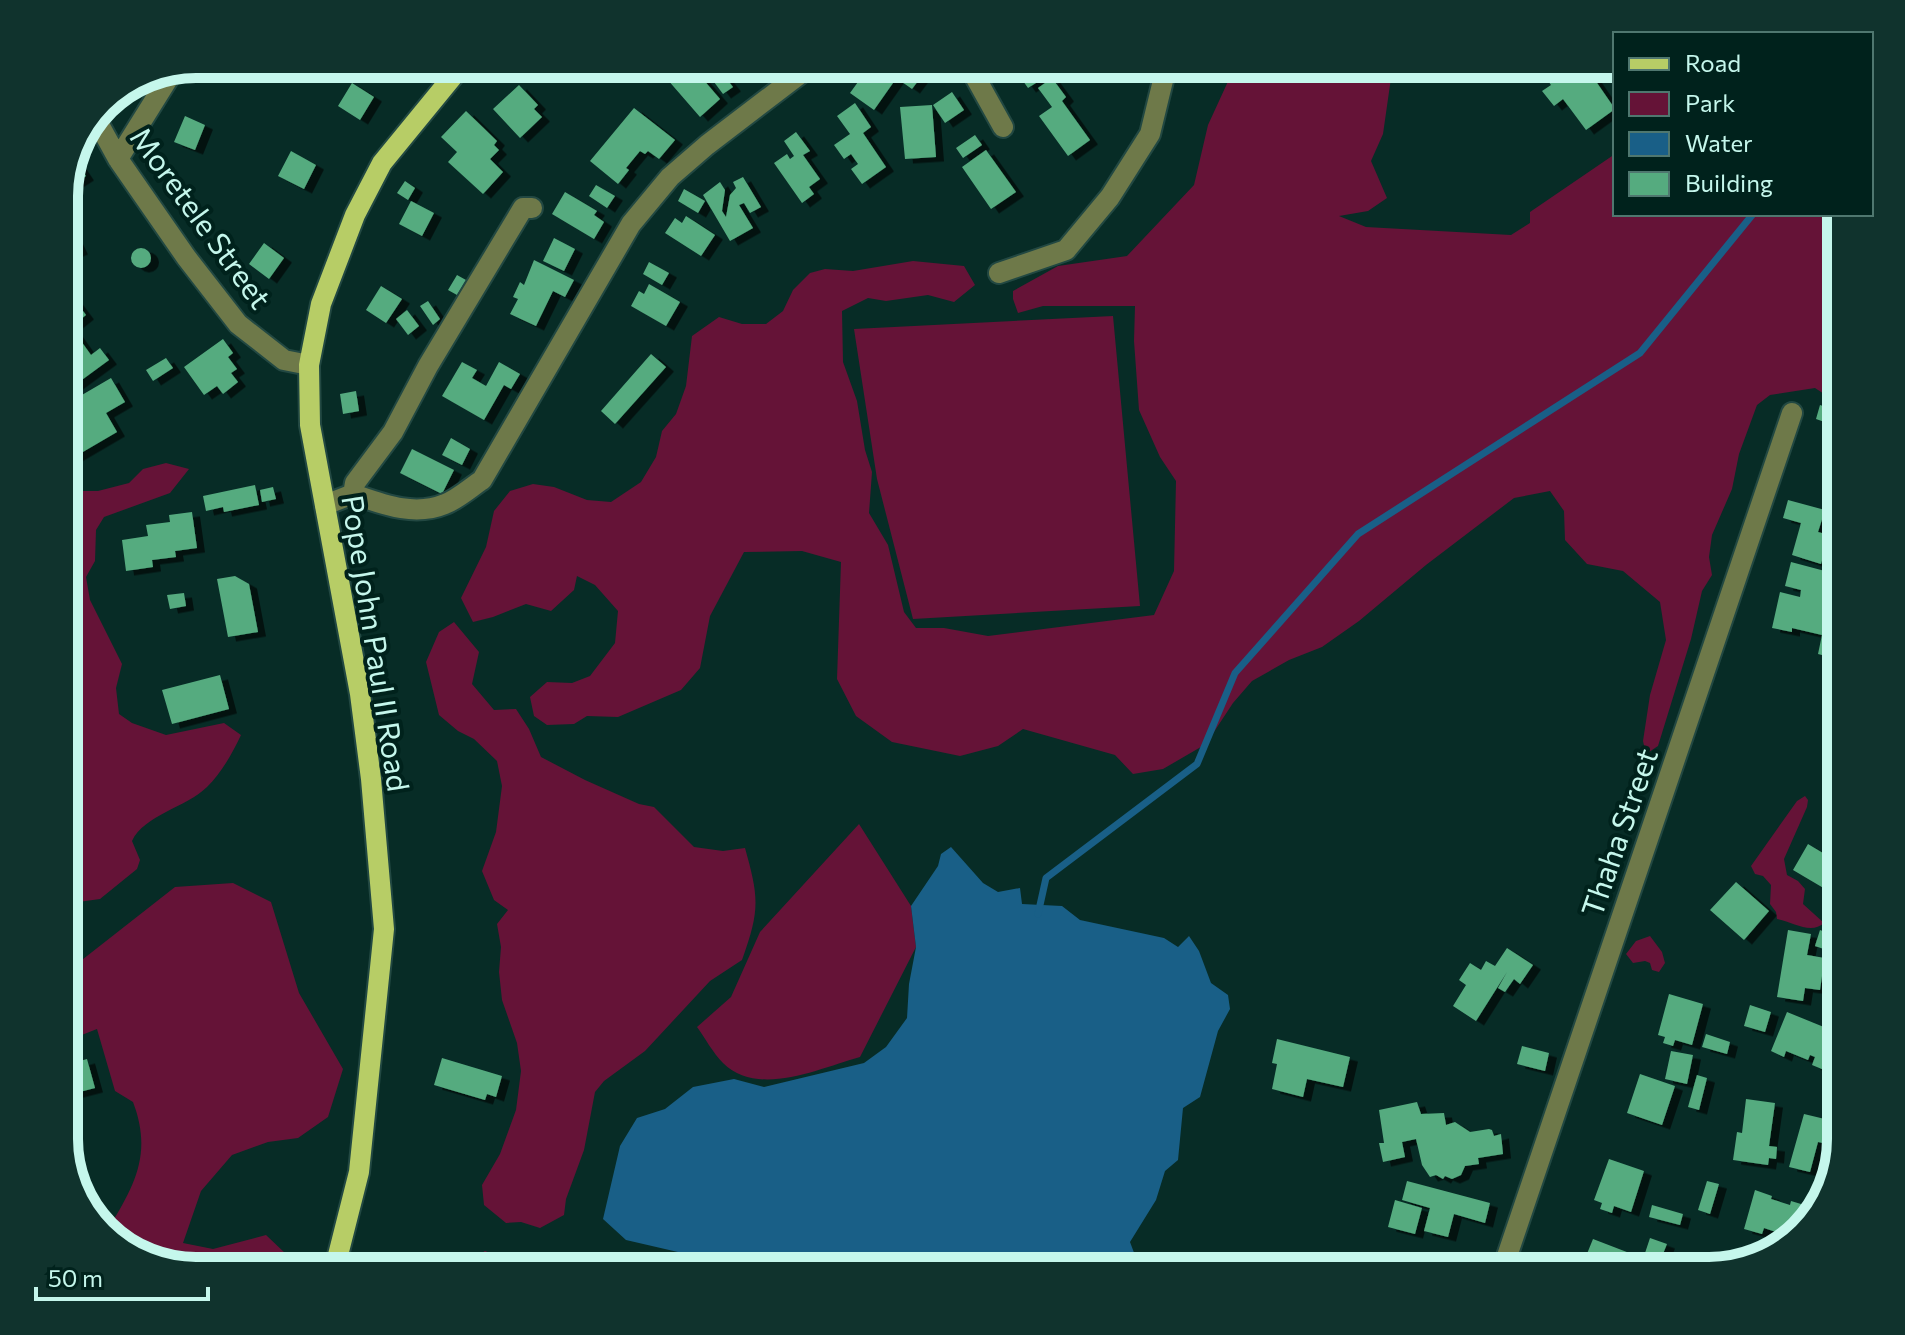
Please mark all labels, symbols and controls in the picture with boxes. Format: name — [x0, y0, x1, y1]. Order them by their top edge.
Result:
legend — [1613, 32, 1873, 216]
text: Road — [1685, 48, 1741, 77]
text: Park — [1685, 88, 1735, 117]
street label: Moretele Street — [124, 119, 280, 315]
text: Water — [1685, 128, 1753, 157]
text: Building — [1685, 168, 1773, 197]
street label: Pope John Paul II Road — [335, 492, 419, 794]
street label: Thaha Street — [1572, 743, 1664, 921]
scale bar — [36, 1251, 208, 1301]
text: 50 m — [48, 1263, 103, 1292]

